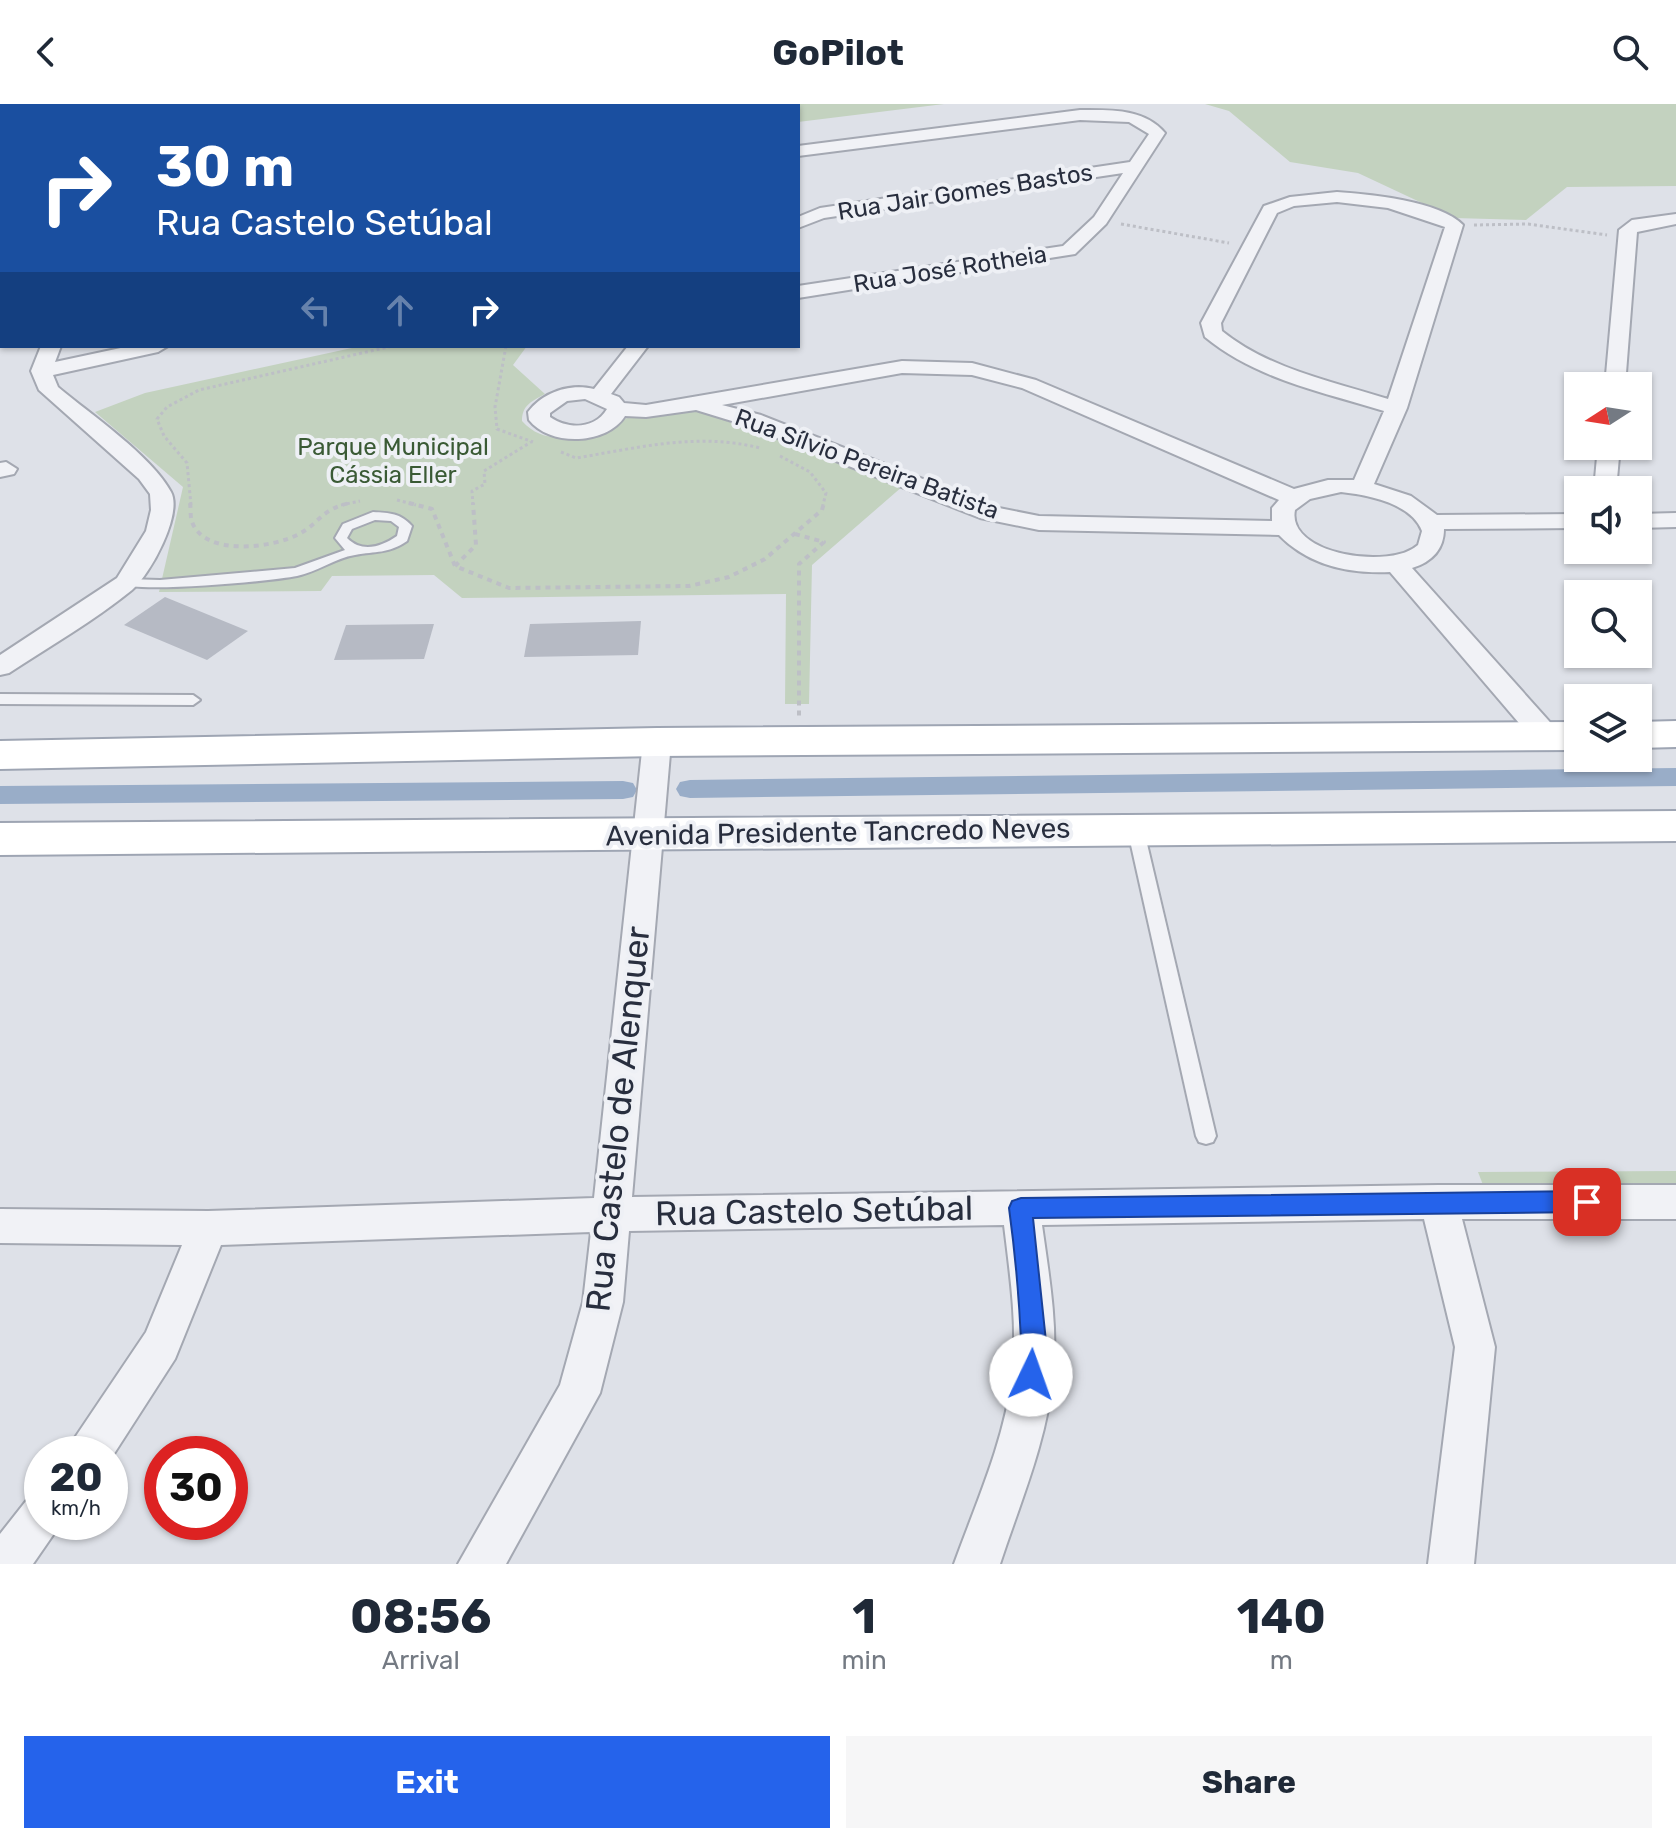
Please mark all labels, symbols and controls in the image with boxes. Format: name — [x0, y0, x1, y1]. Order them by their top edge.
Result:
icon: back — [24, 30, 68, 74]
icon: search — [1608, 30, 1652, 74]
text: GoPilot — [772, 31, 904, 74]
text: 30 m — [156, 134, 294, 200]
icon: right — [24, 136, 128, 240]
street label: Rua Jair Gomes Bastos — [835, 158, 1095, 226]
text: Rua Castelo Setúbal — [156, 201, 493, 244]
street label: Rua José Rotheia — [851, 240, 1049, 298]
icon: left — [294, 288, 338, 332]
icon: ahead — [378, 288, 422, 332]
icon: right — [462, 288, 506, 332]
north arrow — [1564, 372, 1652, 460]
map controls — [1564, 372, 1652, 772]
street label: Rua Sílvio Pereira Batista — [731, 403, 1003, 525]
park label: Parque Municipal Cássia Eller — [297, 433, 489, 489]
button: sound — [1564, 476, 1652, 564]
button: search — [1564, 580, 1652, 668]
button: layers — [1564, 684, 1652, 772]
street label: Avenida Presidente Tancredo Neves — [605, 811, 1071, 853]
street label: Rua Castelo de Alenquer — [577, 924, 659, 1314]
pin — [1553, 1168, 1621, 1236]
icon: arrive — [1565, 1180, 1609, 1224]
street label: Rua Castelo Setúbal — [655, 1188, 973, 1234]
position arrow — [989, 1333, 1073, 1417]
speed limit sign: 30 — [144, 1436, 248, 1540]
text: 20 — [49, 1454, 103, 1501]
text: km/h — [51, 1496, 101, 1520]
text: 08:56 — [350, 1588, 491, 1645]
text: 1 — [852, 1588, 876, 1645]
text: 140 — [1237, 1588, 1326, 1645]
text: Arrival — [382, 1645, 460, 1676]
text: min — [841, 1645, 887, 1676]
text: m — [1270, 1645, 1293, 1676]
button: Exit — [24, 1736, 830, 1828]
button: Share — [846, 1736, 1652, 1828]

